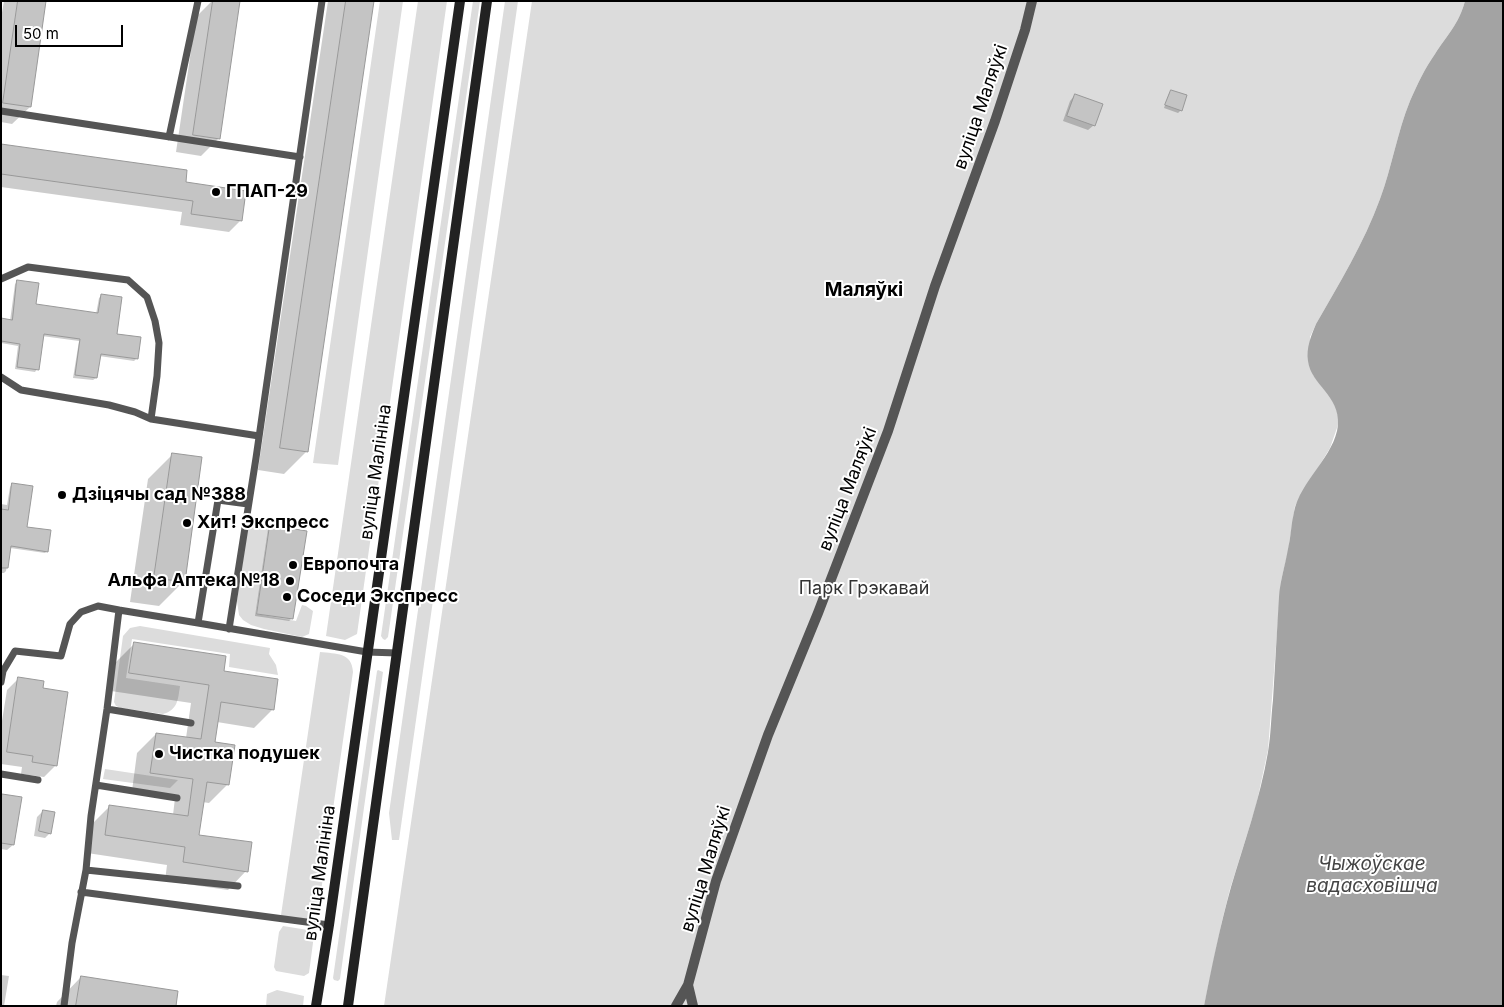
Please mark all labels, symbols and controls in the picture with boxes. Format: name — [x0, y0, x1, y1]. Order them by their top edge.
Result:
scale bar — [18, 15, 125, 47]
text: 50 m — [23, 24, 59, 43]
street label: вуліца Маляўкі — [950, 42, 1012, 172]
place label: ГПАП-29 — [226, 181, 308, 203]
marker: ГПАП-29 — [210, 186, 222, 198]
district label: Маляўкі — [825, 279, 903, 301]
street label: вуліца Малініна — [356, 403, 396, 541]
street label: вуліца Маляўкі — [814, 424, 882, 554]
place label: Дзіцячы сад №388 — [72, 484, 246, 506]
marker: Дзіцячы сад №388 — [56, 489, 68, 501]
place label: Хит! Экспресс — [197, 512, 329, 534]
marker: Хит! Экспресс — [181, 517, 193, 529]
place label: Европочта — [303, 554, 399, 576]
marker: Европочта — [287, 559, 299, 571]
place label: Альфа Аптека №18 — [108, 570, 280, 592]
marker: Альфа Аптека №18 — [284, 575, 296, 587]
park label: Парк Грэкавай — [799, 578, 929, 600]
place label: Соседи Экспресс — [297, 586, 458, 608]
marker: Соседи Экспресс — [281, 591, 293, 603]
place label: Чистка подушек — [169, 743, 320, 765]
marker: Чистка подушек — [153, 748, 165, 760]
street label: вуліца Маляўкі — [677, 803, 735, 935]
street label: вуліца Малініна — [300, 804, 340, 942]
water label: Чыжоўскае вадасховішча — [1306, 853, 1438, 897]

